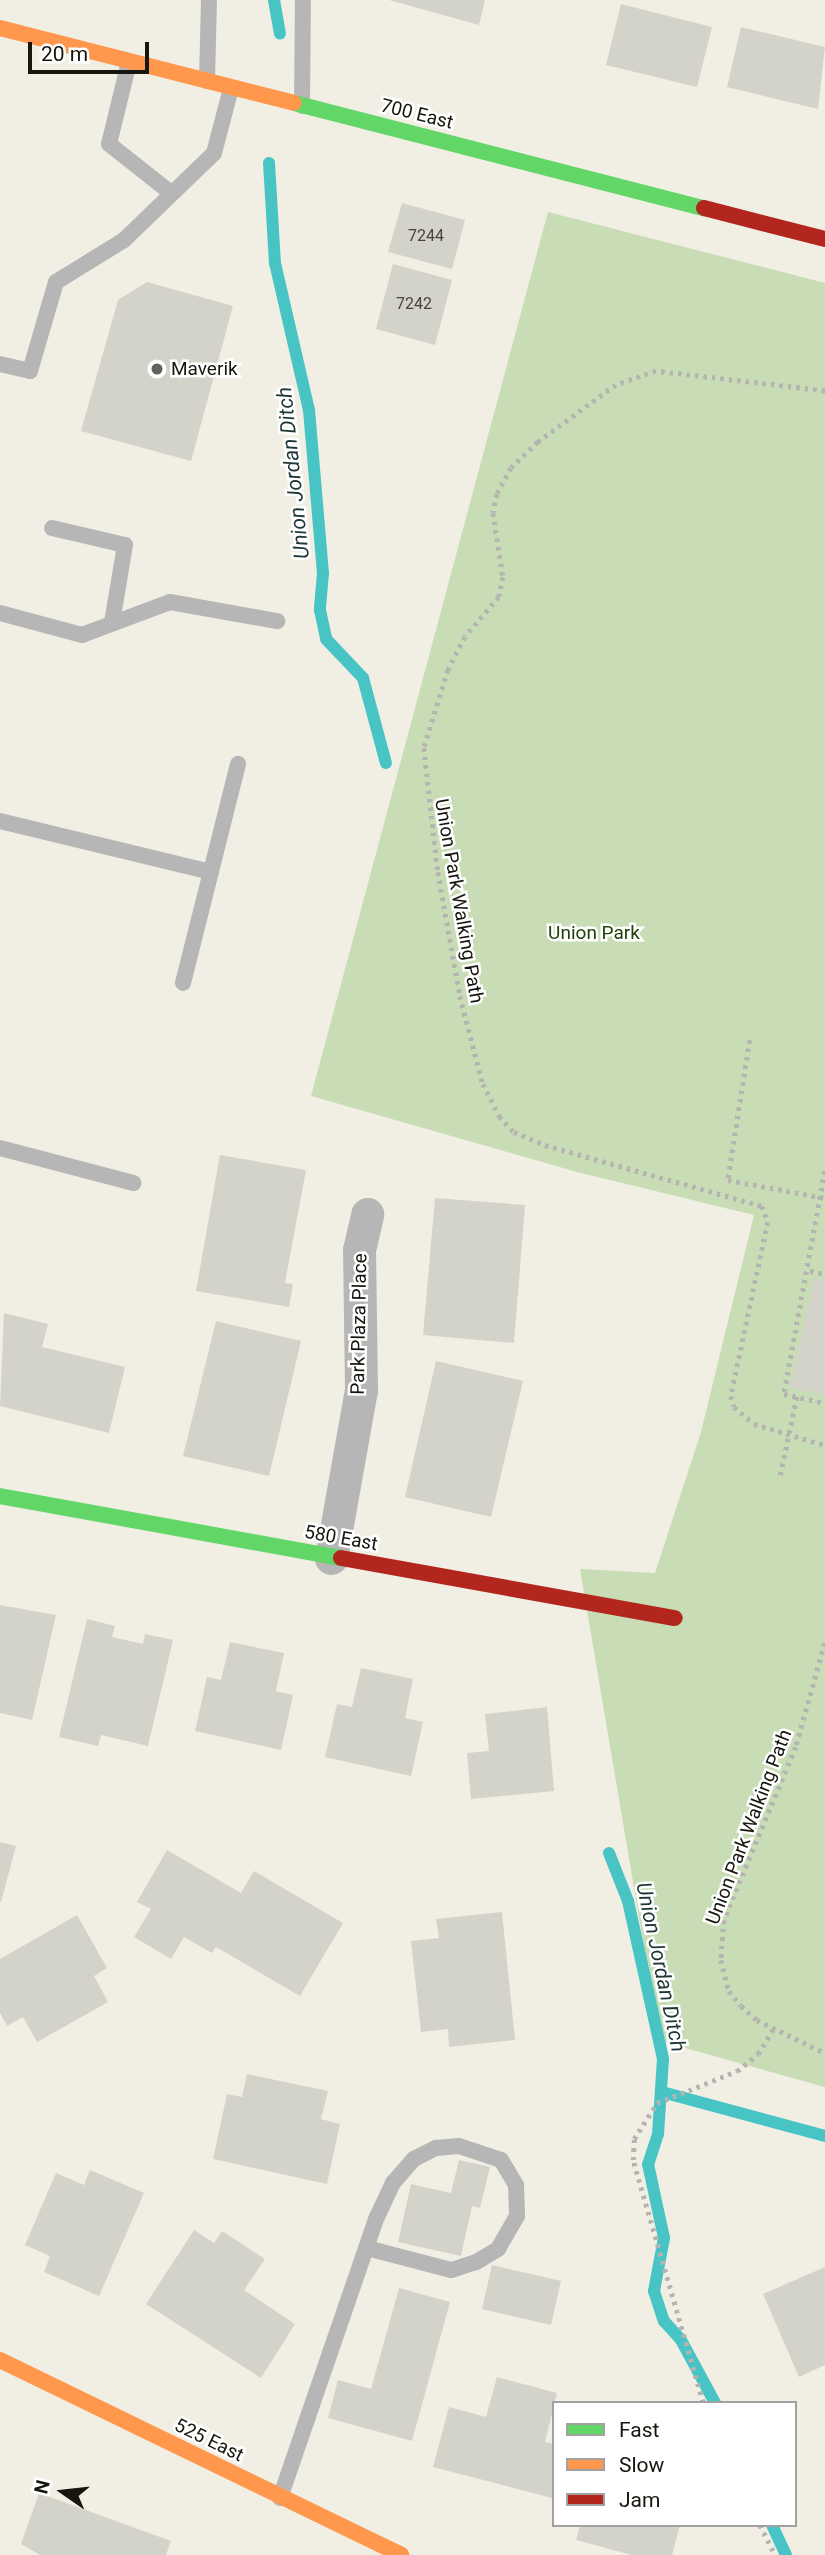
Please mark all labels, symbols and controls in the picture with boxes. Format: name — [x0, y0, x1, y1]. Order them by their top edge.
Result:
scale bar — [32, 28, 152, 72]
text: 20 m — [41, 42, 88, 66]
street label: 700 East — [378, 94, 456, 134]
house number: 7244 — [408, 226, 444, 246]
house number: 7242 — [396, 294, 432, 314]
place label: Maverik — [171, 358, 238, 380]
marker: Maverik — [149, 361, 165, 377]
water label: Union Jordan Ditch — [271, 386, 315, 560]
street label: Union Park Walking Path — [430, 797, 488, 1005]
park label: Union Park — [548, 922, 640, 944]
street label: Park Plaza Place — [346, 1253, 372, 1395]
street label: 580 East — [303, 1520, 379, 1556]
street label: Union Park Walking Path — [701, 1726, 797, 1928]
water label: Union Jordan Ditch — [631, 1880, 691, 2054]
legend — [552, 2401, 797, 2527]
street label: 525 East — [171, 2414, 247, 2466]
text: Fast — [619, 2418, 659, 2442]
text: Slow — [619, 2453, 664, 2477]
north arrow — [28, 2457, 98, 2527]
text: N — [29, 2478, 55, 2496]
text: Jam — [619, 2488, 660, 2512]

